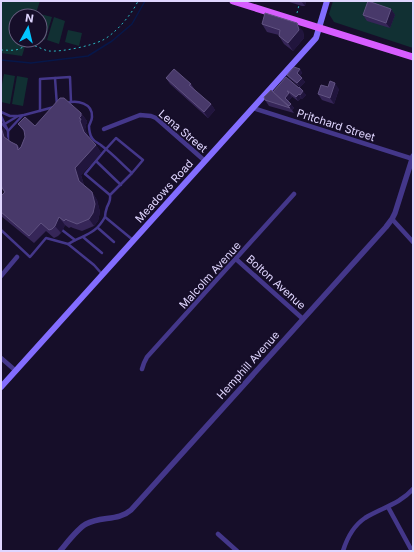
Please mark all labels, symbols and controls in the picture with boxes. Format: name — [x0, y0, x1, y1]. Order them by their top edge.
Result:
north arrow — [8, 8, 48, 48]
text: N — [24, 11, 35, 26]
street label: Pritchard Street — [295, 106, 377, 144]
street label: Lena Street — [156, 107, 211, 156]
street label: Meadows Road — [132, 157, 196, 225]
street label: Malcolm Avenue — [176, 238, 244, 312]
street label: Bolton Avenue — [243, 252, 309, 312]
street label: Hemphill Avenue — [214, 328, 282, 402]

